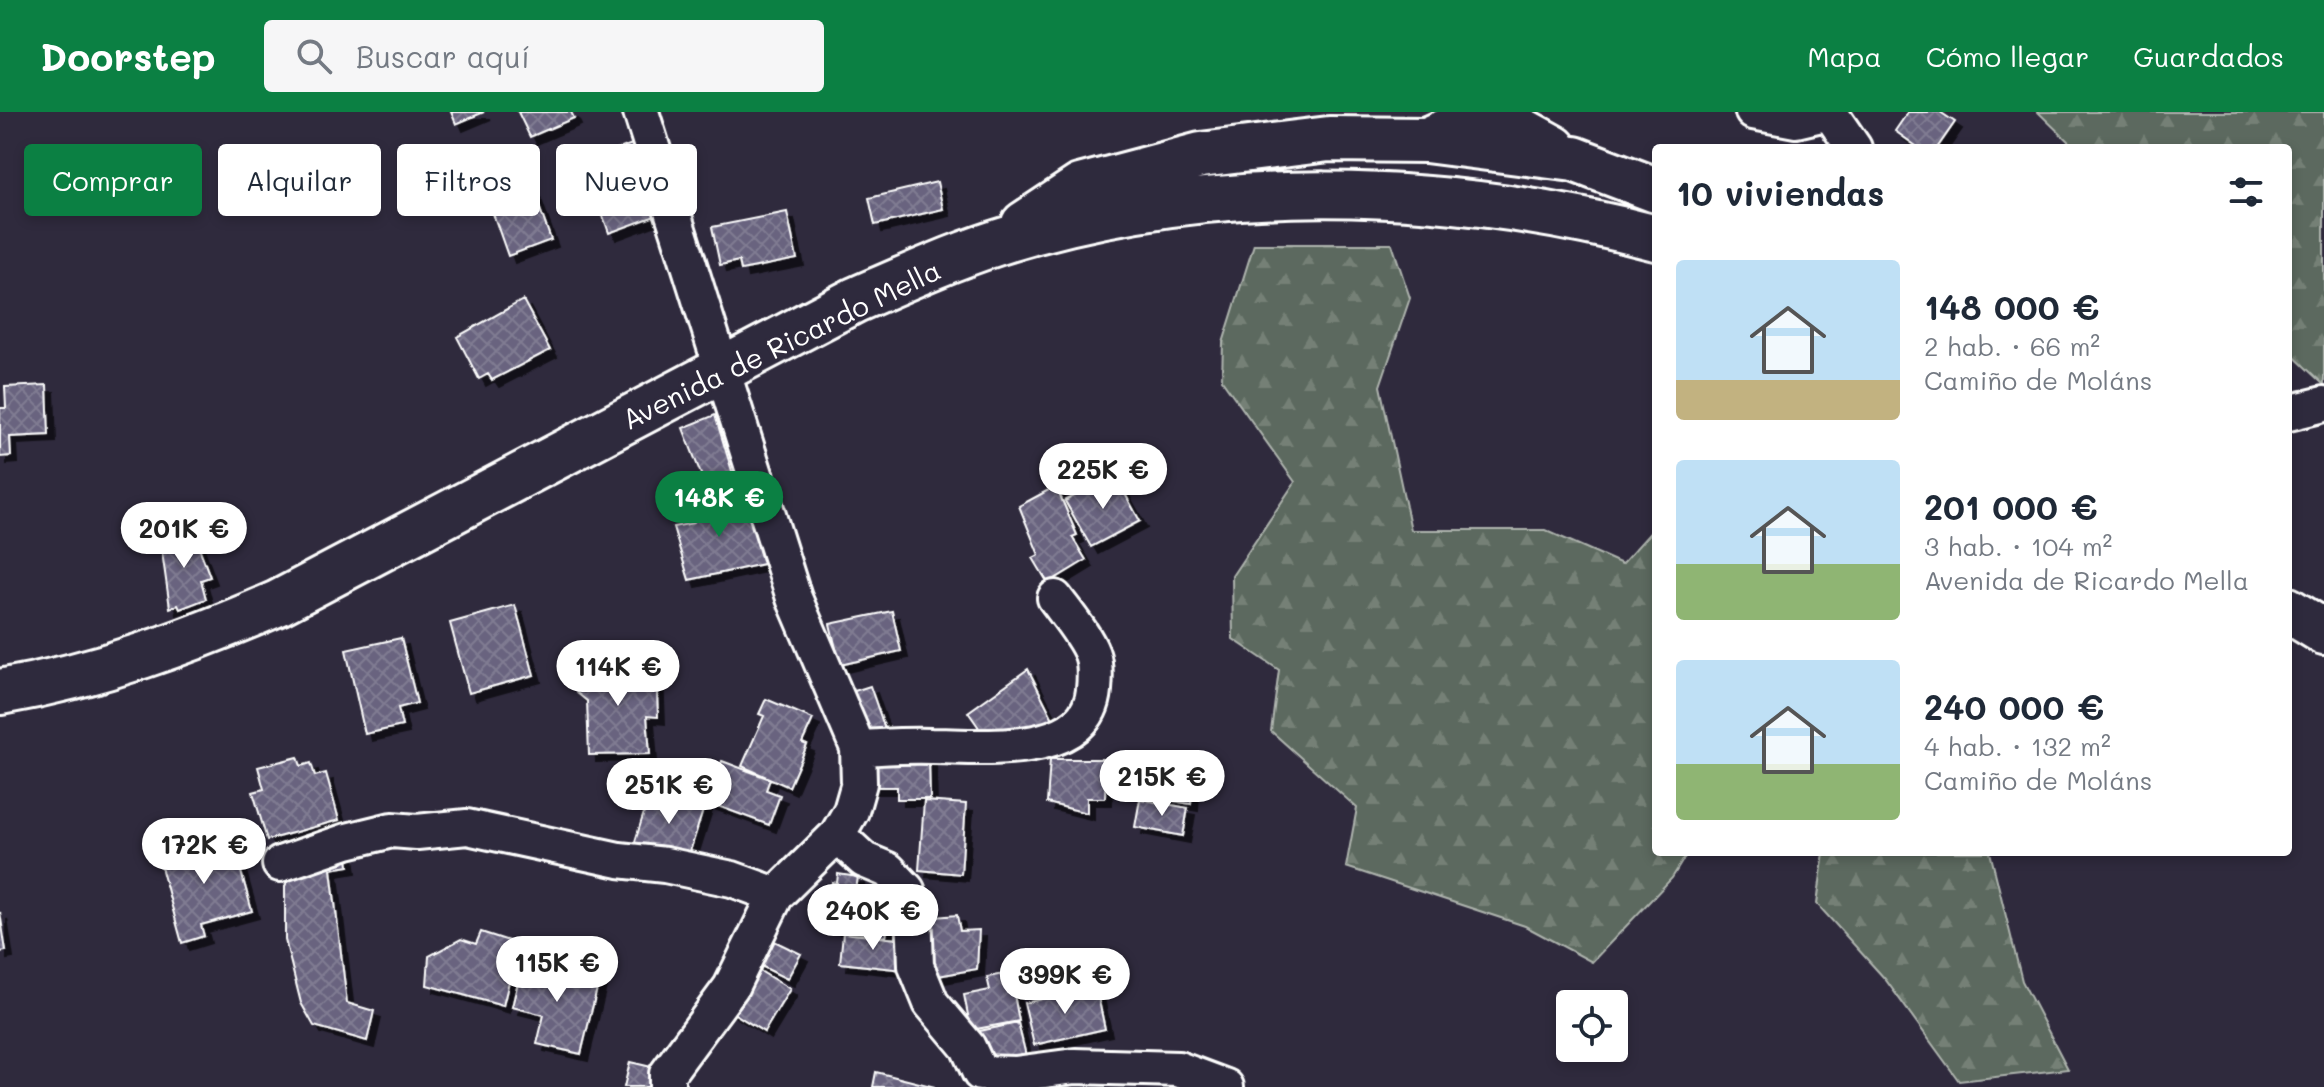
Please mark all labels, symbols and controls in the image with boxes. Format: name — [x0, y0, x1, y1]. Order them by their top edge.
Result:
search box — [264, 20, 824, 92]
text: Doorstep — [40, 31, 216, 81]
icon: search — [292, 34, 336, 78]
text: Buscar aquí — [356, 36, 530, 76]
text: Mapa — [1807, 38, 1882, 74]
text: Cómo llegar — [1926, 38, 2089, 74]
text: Guardados — [2133, 38, 2284, 74]
chip: Comprar — [24, 144, 202, 216]
chip: Alquilar — [218, 144, 381, 216]
chip: Filtros — [397, 144, 540, 216]
chip: Nuevo — [556, 144, 697, 216]
text: 10 viviendas — [1676, 170, 1884, 215]
icon: filters — [2224, 170, 2268, 214]
street label: Avenida de Ricardo Mella — [616, 251, 946, 437]
text: 148 000 € — [1924, 284, 2099, 329]
icon: home — [1740, 292, 1836, 388]
text: 2 hab. · 66 m² — [1924, 329, 2100, 363]
text: Camiño de Moláns — [1924, 363, 2152, 397]
pin: 225K € — [1038, 443, 1168, 511]
text: 225K € — [1057, 452, 1149, 486]
pin: 148K € — [654, 471, 784, 539]
text: 148K € — [673, 480, 765, 514]
text: 201 000 € — [1924, 484, 2098, 529]
icon: home — [1740, 492, 1836, 588]
pin: 201K € — [119, 502, 249, 570]
text: 201K € — [139, 511, 229, 545]
text: 3 hab. · 104 m² — [1924, 529, 2112, 563]
text: Avenida de Ricardo Mella — [1924, 563, 2249, 597]
pin: 114K € — [553, 640, 683, 708]
text: 114K € — [574, 649, 662, 683]
text: 240 000 € — [1924, 684, 2104, 729]
icon: home — [1740, 692, 1836, 788]
text: 4 hab. · 132 m² — [1924, 729, 2111, 763]
pin: 215K € — [1097, 750, 1227, 818]
pin: 251K € — [604, 758, 734, 826]
text: 215K € — [1118, 759, 1206, 793]
text: Camiño de Moláns — [1924, 763, 2152, 797]
text: 251K € — [625, 767, 713, 801]
pin: 172K € — [139, 818, 269, 886]
text: 172K € — [160, 827, 248, 861]
pin: 240K € — [808, 884, 938, 952]
text: 240K € — [825, 893, 921, 927]
pin: 115K € — [492, 936, 622, 1004]
text: 115K € — [514, 945, 600, 979]
pin: 399K € — [1000, 948, 1130, 1016]
text: 399K € — [1018, 957, 1112, 991]
map controls — [1556, 990, 1628, 1062]
button: locate — [1556, 990, 1628, 1062]

